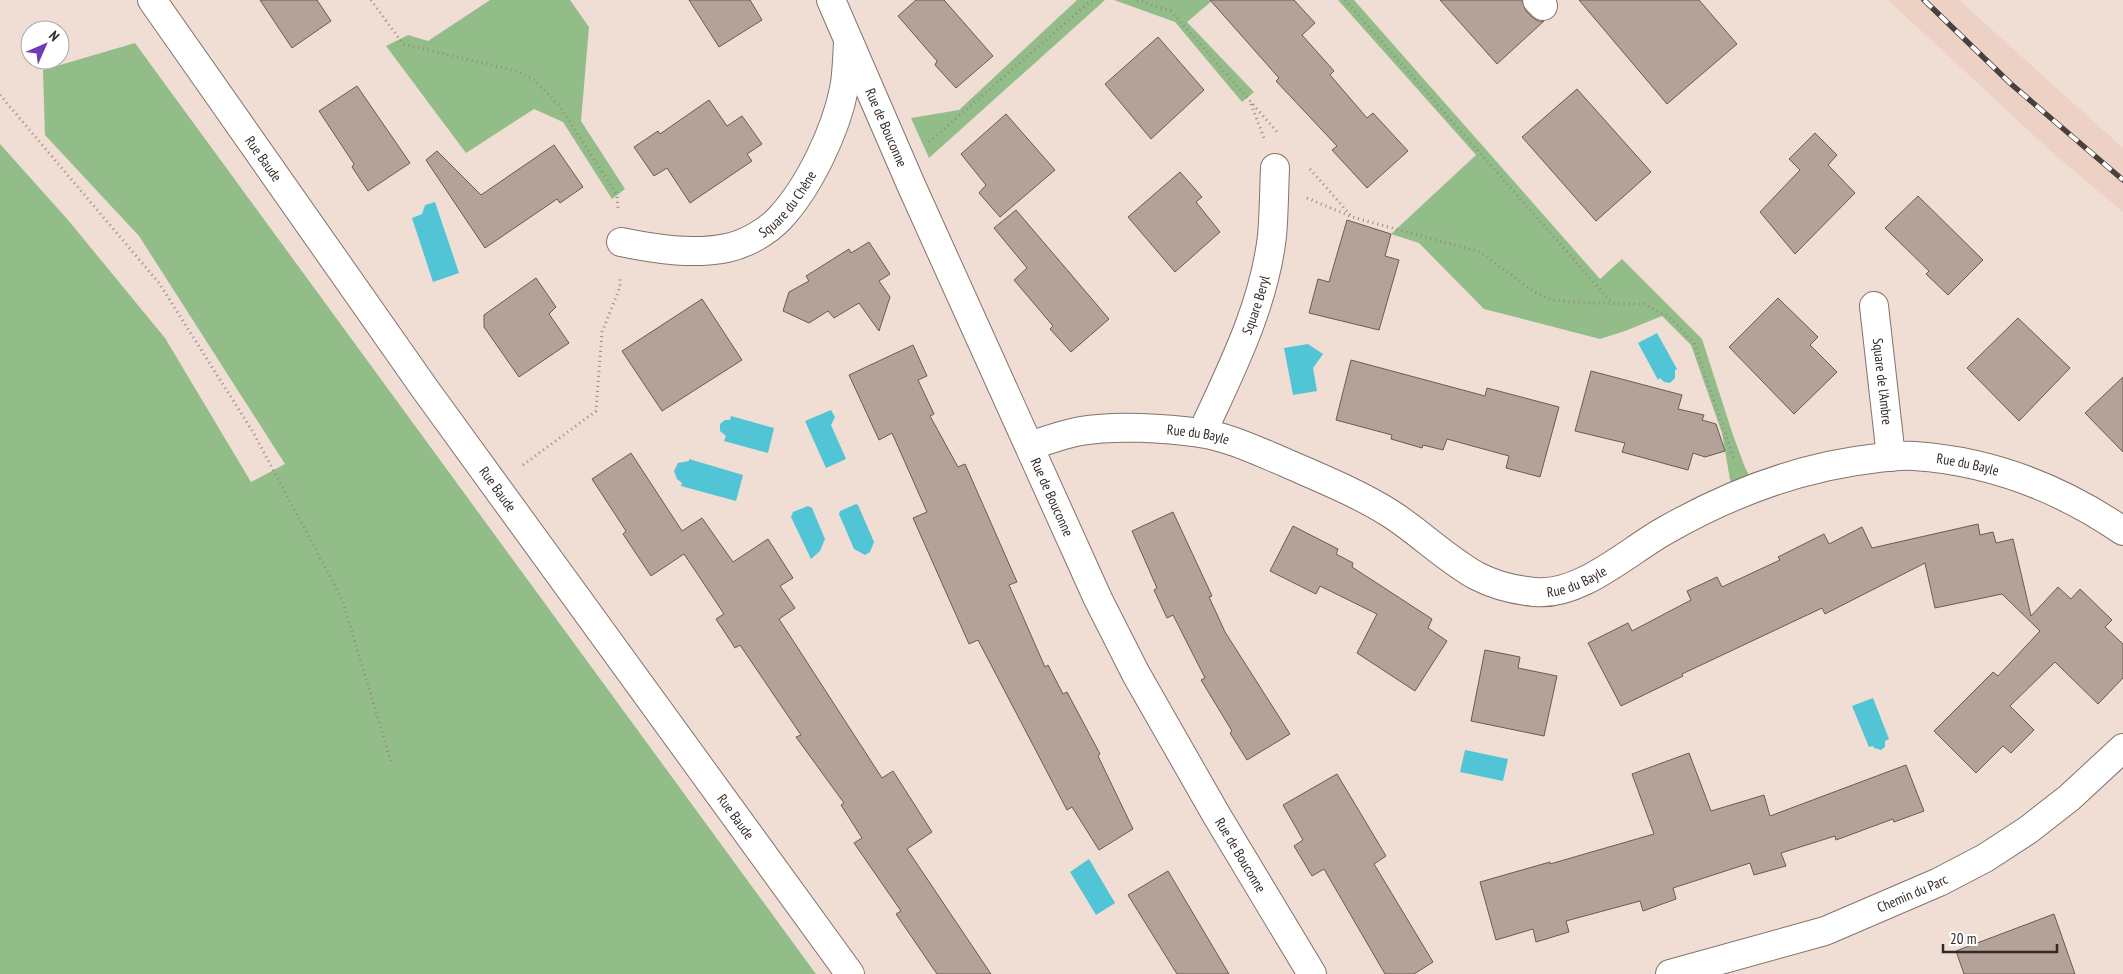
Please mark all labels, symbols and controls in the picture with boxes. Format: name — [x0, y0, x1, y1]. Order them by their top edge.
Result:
north arrow — [20, 20, 70, 70]
text: N — [45, 27, 63, 45]
street label: Rue de Bouconne — [861, 85, 911, 170]
street label: Rue Baude — [241, 132, 286, 185]
street label: Square du Chêne — [755, 167, 820, 242]
street label: Square Beryl — [1238, 273, 1274, 337]
street label: Square de l'Ambre — [1869, 337, 1896, 426]
street label: Rue du Bayle — [1166, 420, 1232, 449]
street label: Rue du Bayle — [1936, 449, 2001, 480]
street label: Rue de Bouconne — [1026, 455, 1078, 539]
street label: Rue Baude — [475, 463, 520, 516]
street label: Rue du Bayle — [1546, 562, 1610, 601]
street label: Rue Baude — [713, 791, 758, 843]
street label: Rue de Bouconne — [1211, 814, 1270, 896]
street label: Chemin du Parc — [1874, 870, 1951, 917]
scale bar — [1943, 922, 2057, 954]
text: 20 m — [1950, 929, 1976, 948]

